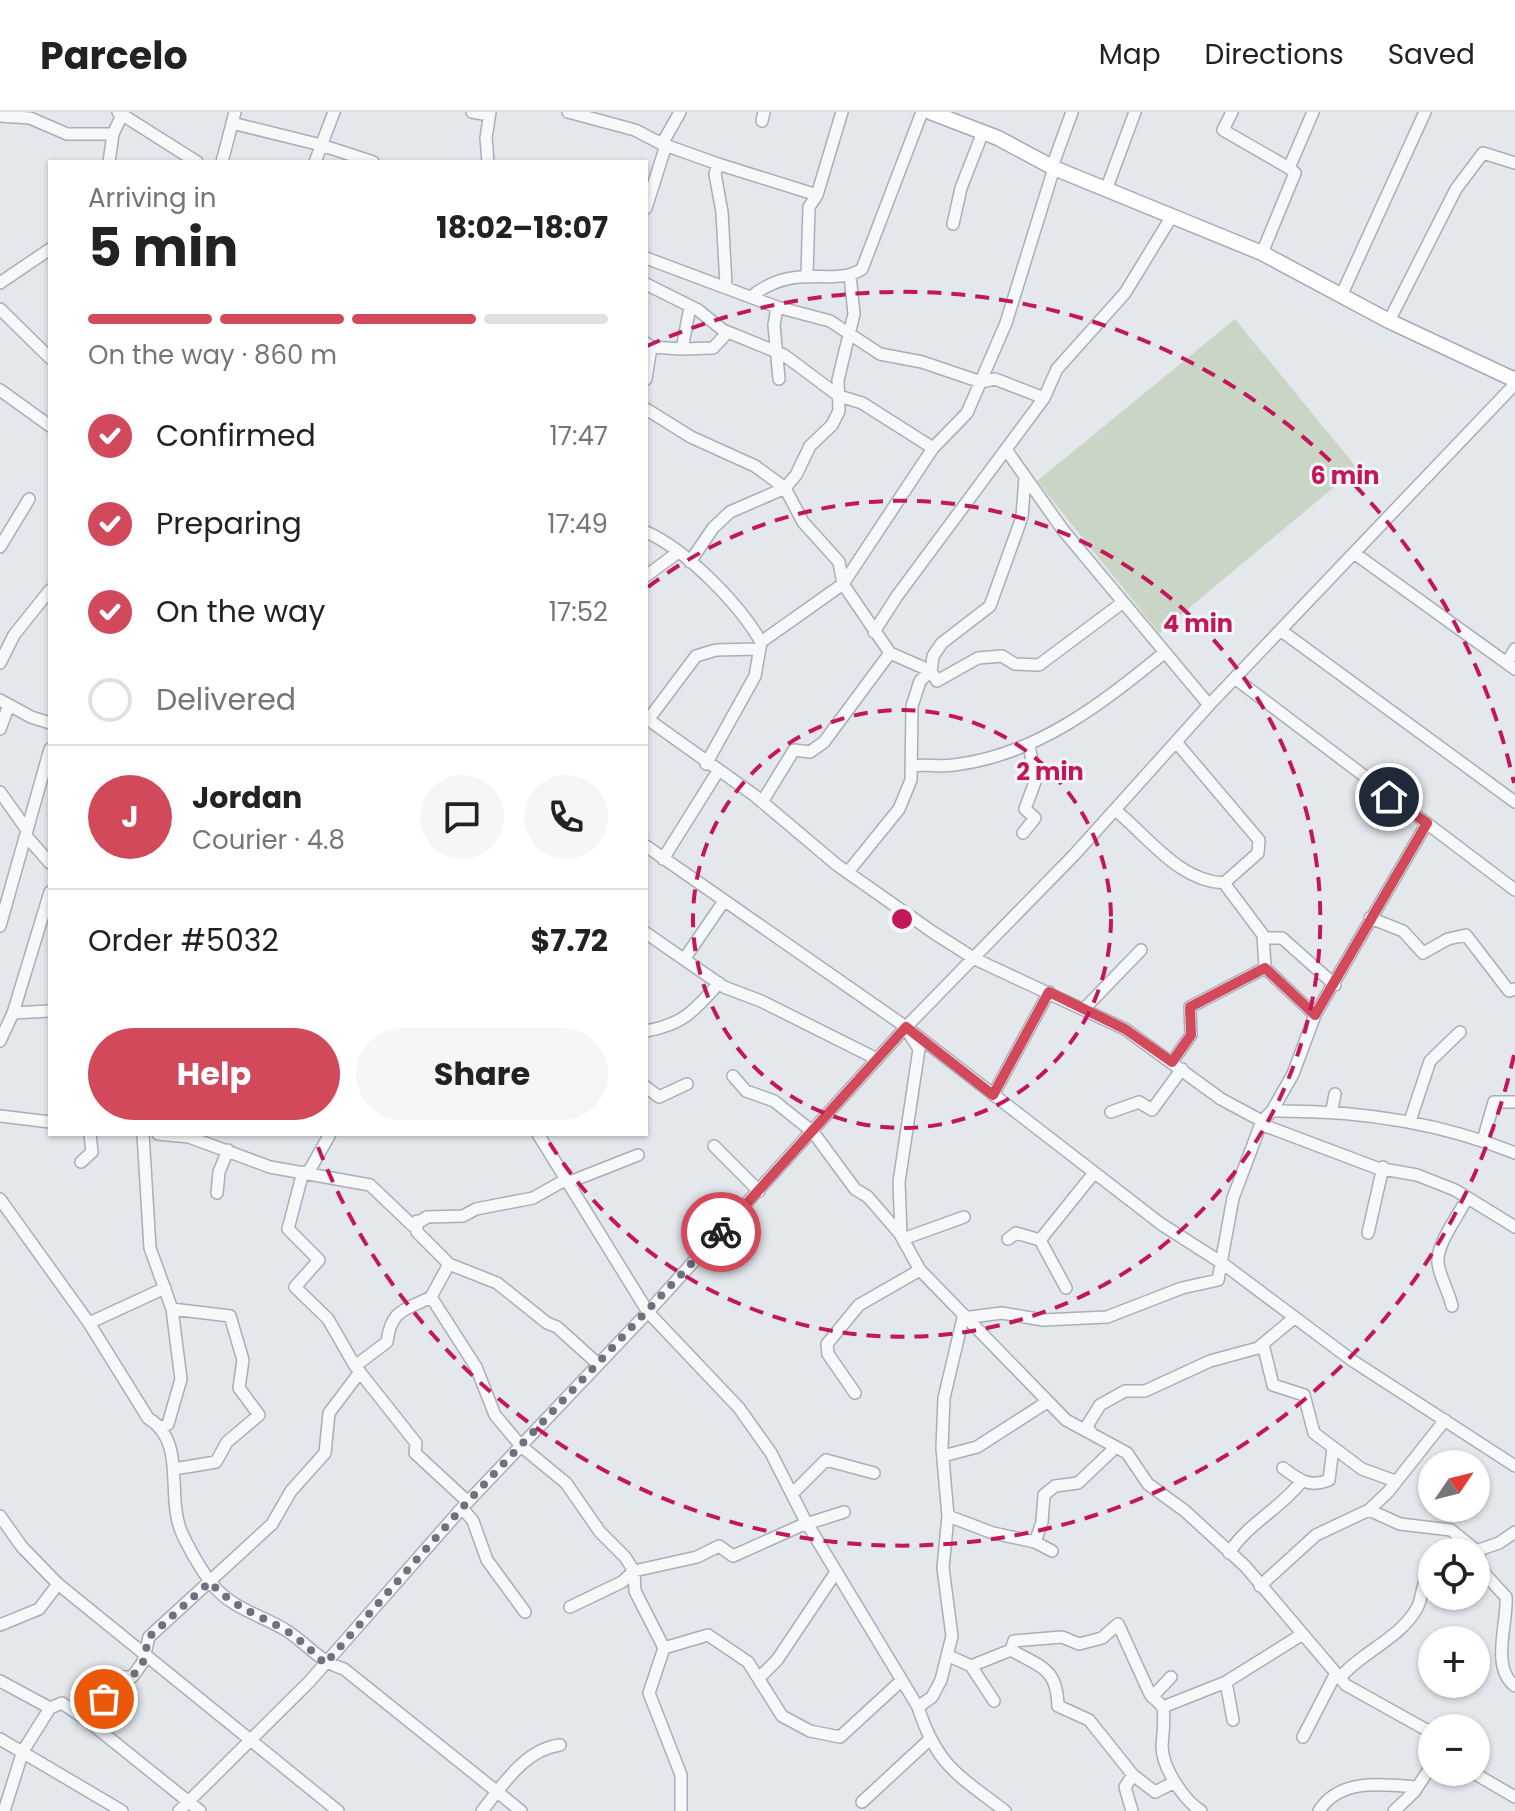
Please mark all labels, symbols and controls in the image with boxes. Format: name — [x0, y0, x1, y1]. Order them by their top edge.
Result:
text: Parcelo — [40, 29, 188, 82]
text: Map — [1099, 35, 1161, 74]
text: Directions — [1205, 35, 1344, 74]
text: Saved — [1388, 35, 1475, 74]
text: Arriving in — [88, 180, 217, 216]
text: 18:02–18:07 — [436, 206, 608, 249]
text: 5 min — [88, 211, 238, 284]
text: On the way · 860 m — [88, 337, 337, 373]
icon: check — [88, 414, 132, 458]
text: Confirmed — [156, 414, 316, 457]
text: 17:47 — [549, 418, 608, 454]
text: 6 min — [1310, 459, 1380, 492]
icon: check — [88, 502, 132, 546]
text: Preparing — [156, 502, 302, 545]
text: 17:49 — [547, 506, 608, 542]
icon: check — [88, 590, 132, 634]
text: On the way — [156, 590, 325, 633]
text: 17:52 — [549, 594, 608, 630]
text: 4 min — [1163, 607, 1233, 640]
text: Delivered — [156, 678, 296, 721]
text: 2 min — [1016, 755, 1084, 788]
pin — [1355, 763, 1423, 831]
button: chat — [420, 775, 504, 859]
button: phone — [524, 775, 608, 859]
icon: home — [1367, 775, 1411, 819]
text: Jordan — [192, 776, 302, 819]
text: J — [121, 795, 139, 838]
text: Courier · 4.8 — [192, 822, 345, 858]
centre of rings — [888, 905, 916, 933]
text: Order #5032 — [88, 919, 279, 962]
text: $7.72 — [531, 919, 608, 962]
button: Help — [88, 1028, 340, 1120]
button: Share — [356, 1028, 608, 1120]
courier — [681, 1192, 761, 1272]
icon: bike — [699, 1210, 743, 1254]
north arrow — [1418, 1450, 1490, 1522]
map controls — [1418, 1450, 1490, 1786]
button: locate — [1418, 1538, 1490, 1610]
button: + — [1418, 1626, 1490, 1698]
pin — [70, 1665, 138, 1733]
icon: bag — [82, 1677, 126, 1721]
button: − — [1418, 1714, 1490, 1786]

